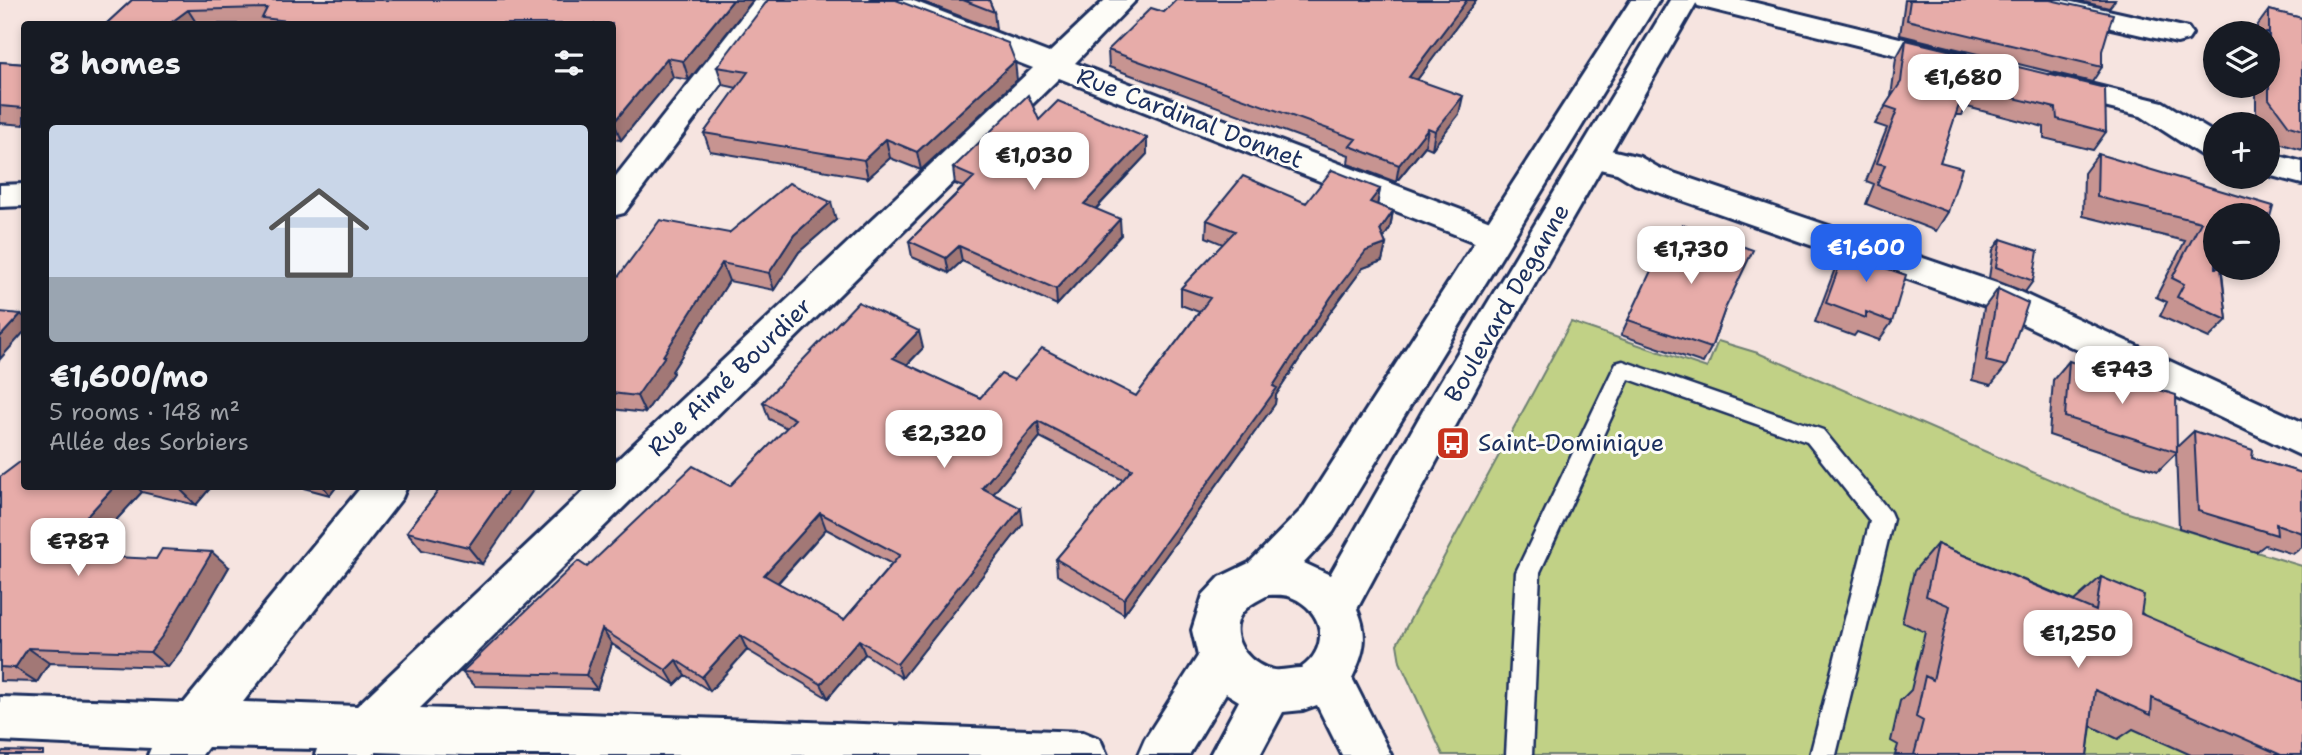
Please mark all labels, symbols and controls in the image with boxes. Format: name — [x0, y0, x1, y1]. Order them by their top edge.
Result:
map controls — [2203, 21, 2280, 280]
button: layers — [2203, 21, 2280, 98]
text: 8 homes — [49, 43, 181, 84]
icon: filters — [550, 44, 588, 82]
pin: €1,680 — [1906, 54, 2020, 114]
street label: Rue Cardinal Donnet — [1072, 60, 1308, 176]
text: €1,680 — [1924, 62, 2002, 92]
button: + — [2203, 112, 2280, 189]
pin: €1,030 — [977, 132, 1091, 192]
text: €1,030 — [995, 140, 1073, 170]
icon: home — [256, 170, 382, 296]
street label: Boulevard Deganne — [1437, 198, 1577, 408]
button: − — [2203, 203, 2280, 280]
pin: €1,600 — [1809, 224, 1923, 284]
pin: €1,730 — [1634, 226, 1748, 286]
text: €1,600 — [1827, 232, 1905, 262]
text: €1,730 — [1653, 234, 1729, 264]
street label: Rue Aimé Bourdier — [641, 290, 819, 464]
pin: €743 — [2081, 346, 2163, 406]
text: €743 — [2091, 354, 2153, 384]
text: €1,600/mo — [49, 356, 209, 397]
text: 5 rooms · 148 m² — [49, 397, 240, 427]
pin: €2,320 — [887, 410, 1001, 470]
text: €2,320 — [901, 418, 987, 448]
bus stop icon: Saint-Dominique — [1434, 424, 1472, 462]
text: Allée des Sorbiers — [49, 427, 249, 457]
place label: Saint-Dominique — [1478, 427, 1664, 459]
pin: €787 — [37, 518, 119, 578]
text: €787 — [46, 526, 110, 556]
pin: €1,250 — [2021, 610, 2135, 670]
text: €1,250 — [2039, 618, 2117, 648]

